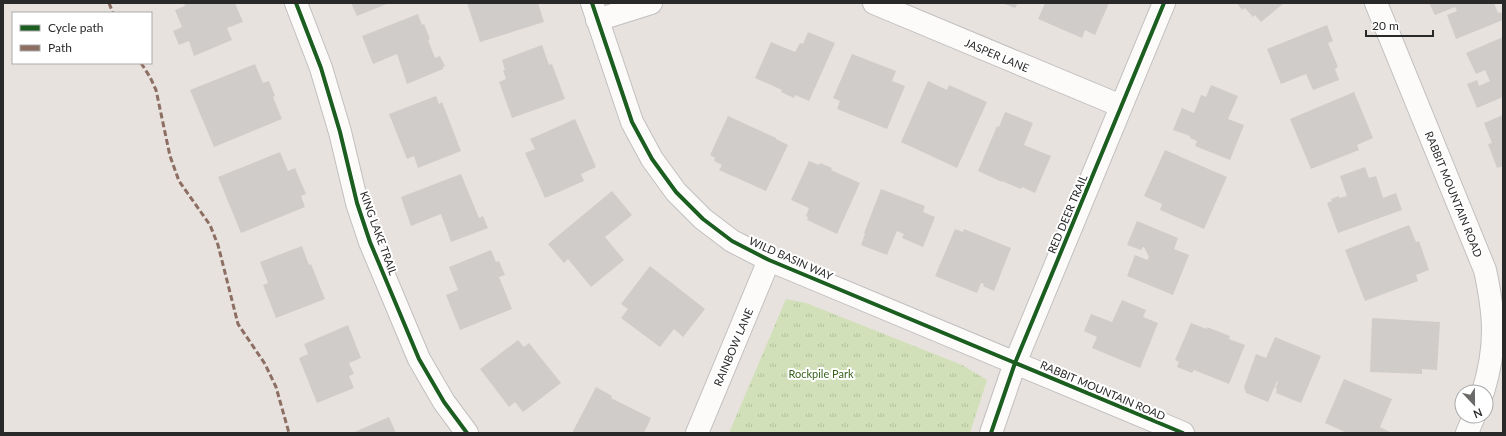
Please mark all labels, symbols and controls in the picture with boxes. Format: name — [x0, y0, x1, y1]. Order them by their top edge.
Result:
legend — [12, 12, 152, 64]
scale bar — [1366, 12, 1433, 38]
text: 20 m — [1372, 18, 1399, 33]
text: Cycle path — [48, 20, 103, 35]
street label: JASPER LANE — [963, 36, 1031, 74]
text: Path — [48, 40, 72, 55]
street label: RABBIT MOUNTAIN ROAD — [1423, 129, 1485, 259]
street label: RED DEER TRAIL — [1045, 172, 1090, 255]
street label: KING LAKE TRAIL — [358, 189, 400, 277]
street label: WILD BASIN WAY — [747, 234, 835, 282]
street label: RAINBOW LANE — [711, 306, 755, 388]
street label: RABBIT MOUNTAIN ROAD — [1038, 358, 1168, 422]
park label: Rockpile Park — [788, 367, 854, 380]
north arrow — [1454, 384, 1494, 424]
text: N — [1472, 406, 1484, 421]

